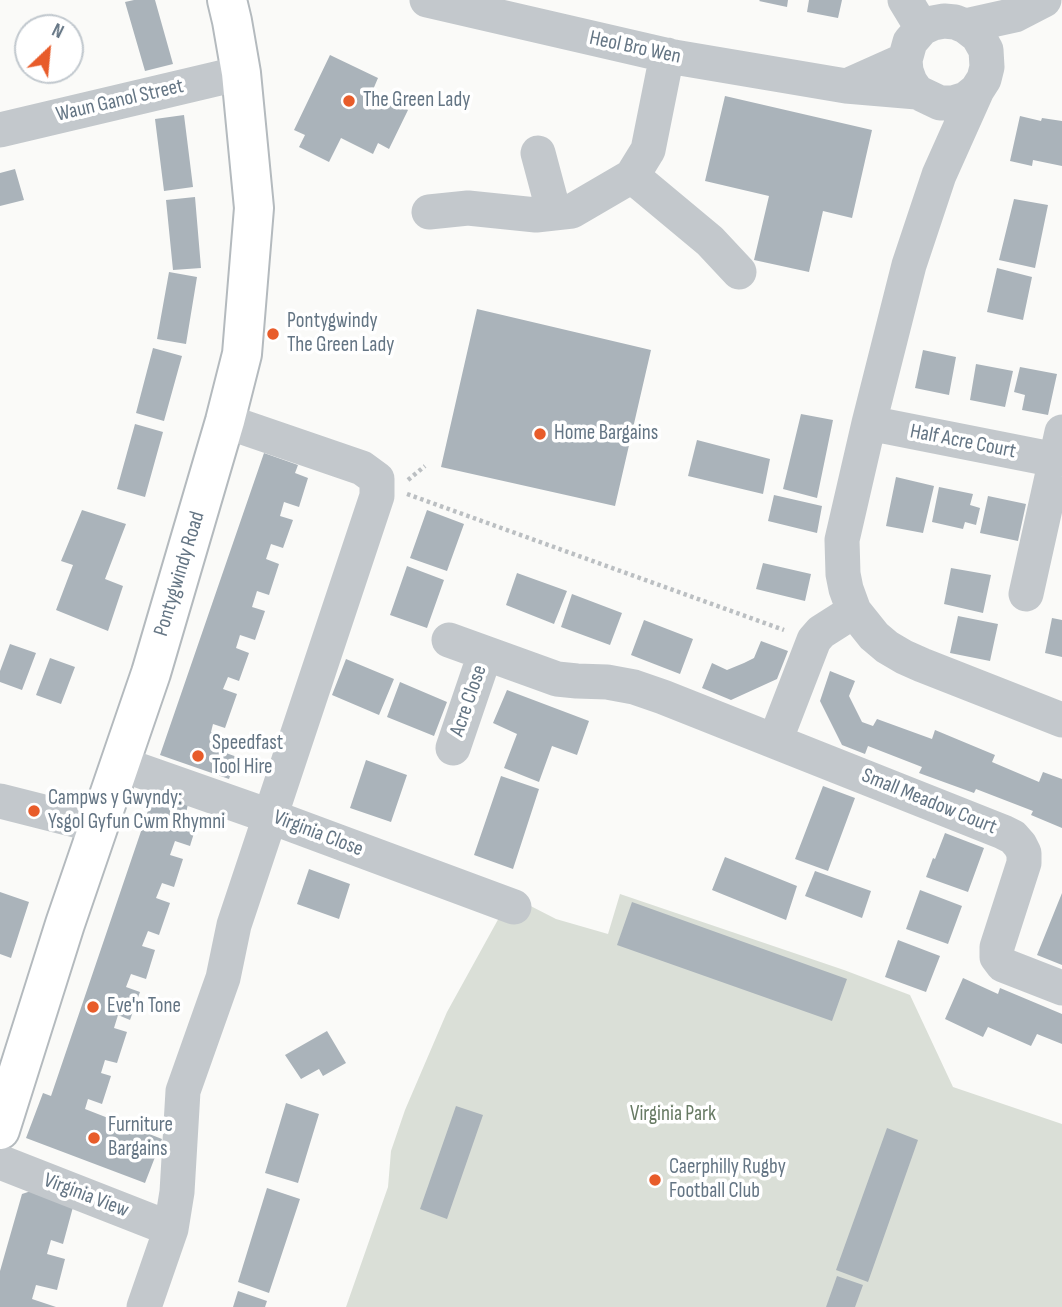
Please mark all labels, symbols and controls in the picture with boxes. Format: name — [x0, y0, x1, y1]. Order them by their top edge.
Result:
north arrow — [14, 14, 84, 84]
text: N — [48, 19, 67, 44]
street label: Heol Bro Wen — [587, 26, 683, 70]
street label: Waun Ganol Street — [54, 74, 186, 128]
place label: The Green Lady — [363, 88, 470, 114]
marker: The Green Lady — [341, 93, 357, 109]
place label: Pontygwindy The Green Lady — [287, 309, 394, 359]
marker: Pontygwindy The Green Lady — [265, 326, 281, 342]
street label: Half Acre Court — [908, 419, 1018, 465]
place label: Home Bargains — [554, 421, 658, 447]
marker: Home Bargains — [532, 426, 548, 442]
street label: Pontygwindy Road — [149, 509, 211, 639]
street label: Acre Close — [445, 662, 493, 740]
place label: Speedfast Tool Hire — [212, 731, 283, 781]
marker: Speedfast Tool Hire — [190, 748, 206, 764]
street label: Small Meadow Court — [858, 763, 1000, 841]
place label: Campws y Gwyndy: Ysgol Gyfun Cwm Rhymni — [48, 786, 225, 836]
marker: Campws y Gwyndy: Ysgol Gyfun Cwm Rhymni — [26, 803, 42, 819]
street label: Virginia Close — [270, 805, 366, 863]
place label: Eve'n Tone — [107, 994, 181, 1020]
marker: Eve'n Tone — [85, 999, 101, 1015]
park label: Virginia Park — [630, 1102, 716, 1128]
place label: Furniture Bargains — [108, 1113, 173, 1163]
marker: Furniture Bargains — [86, 1130, 102, 1146]
place label: Caerphilly Rugby Football Club — [669, 1155, 786, 1205]
street label: Virginia View — [40, 1168, 132, 1224]
marker: Caerphilly Rugby Football Club — [647, 1172, 663, 1188]

